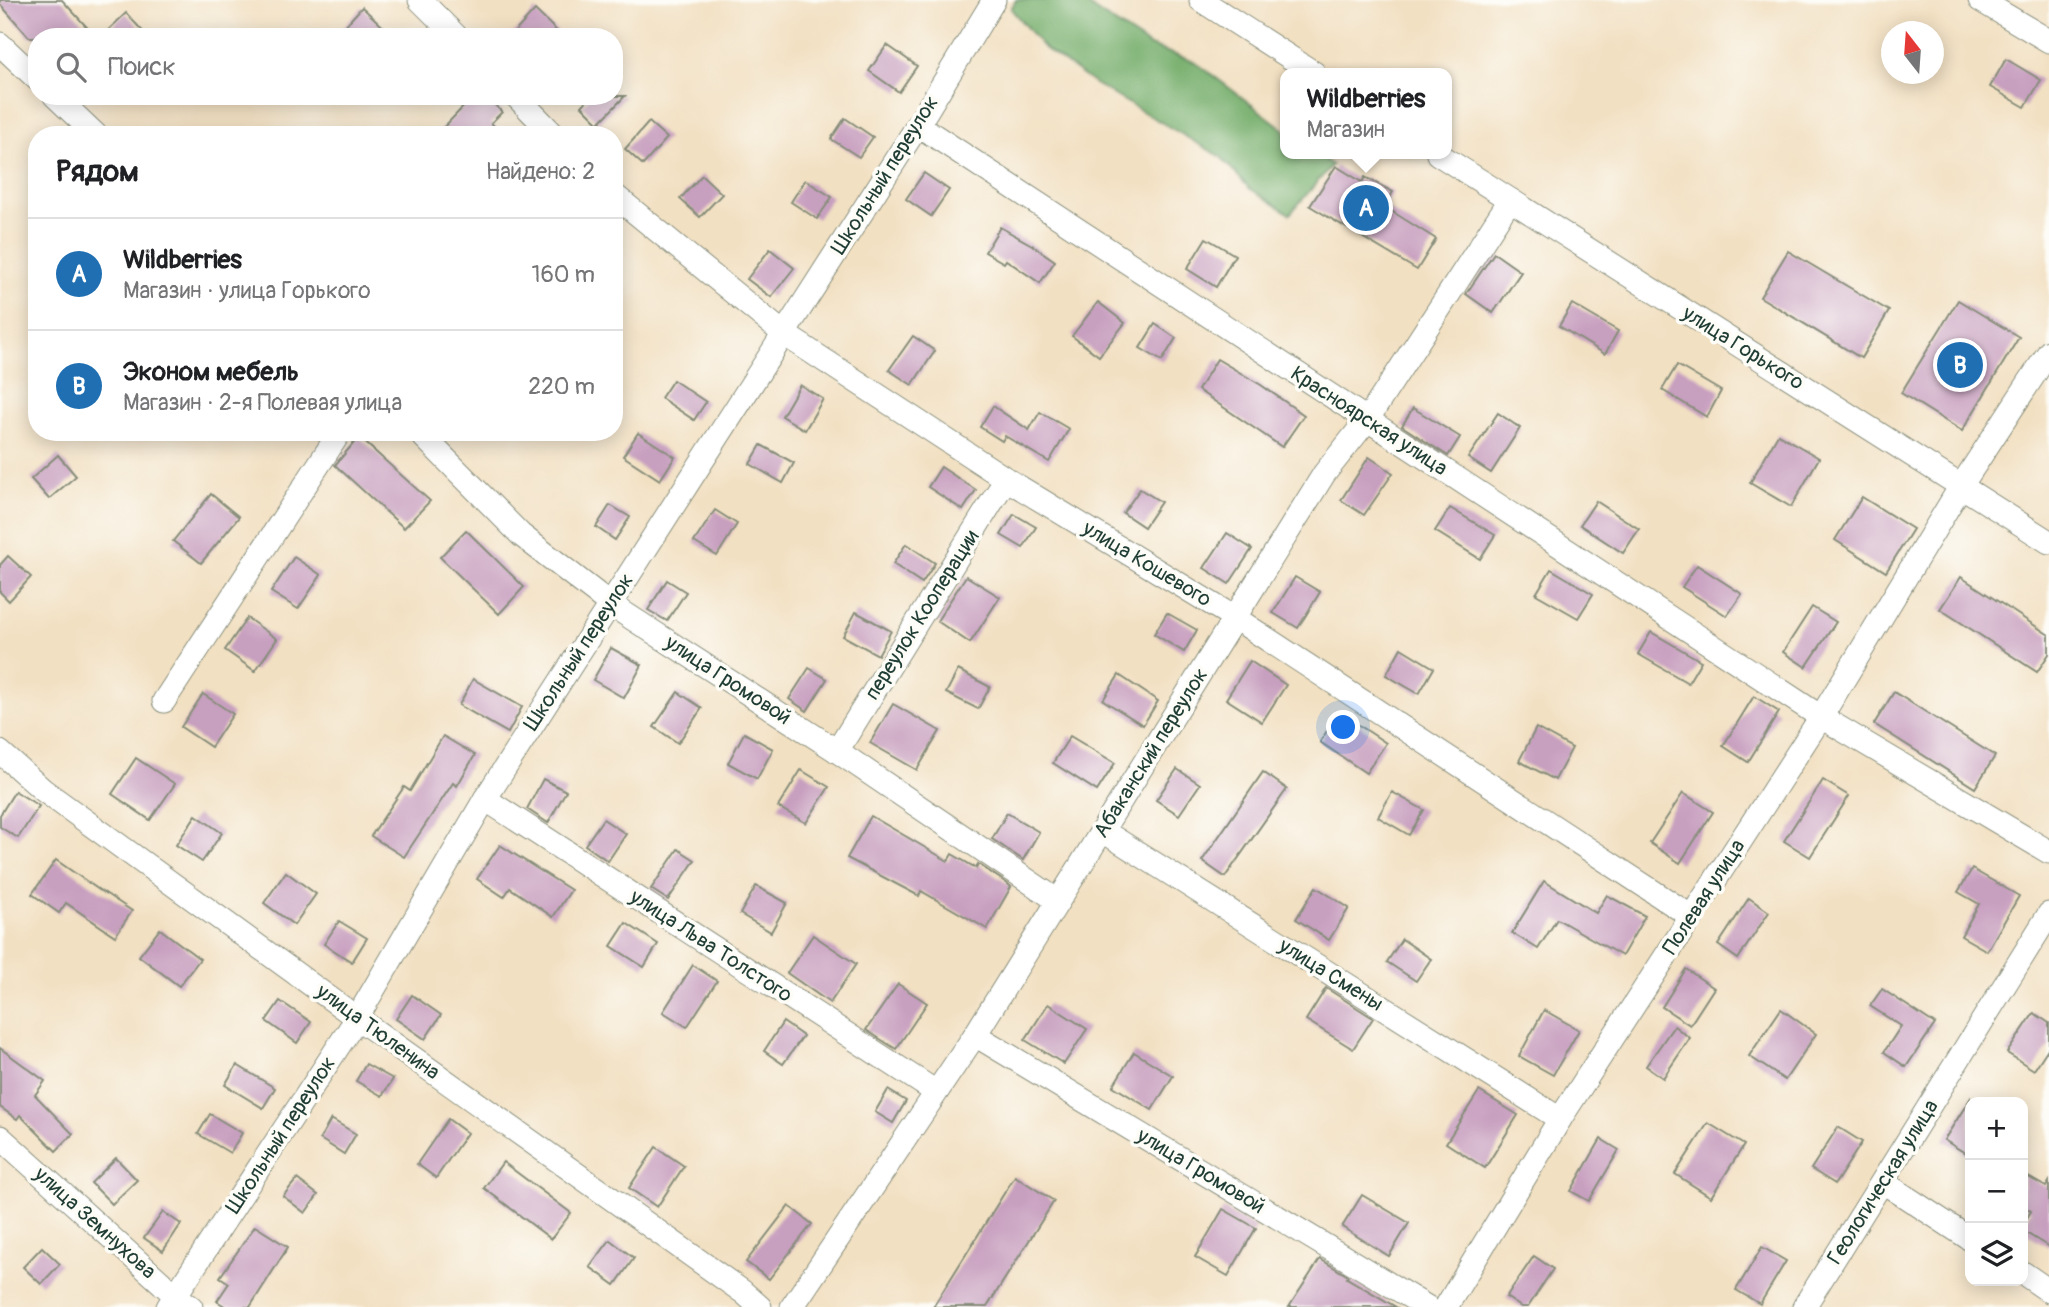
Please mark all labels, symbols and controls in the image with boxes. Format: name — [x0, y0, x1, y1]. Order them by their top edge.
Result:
north arrow — [1881, 21, 1944, 84]
search box — [28, 28, 623, 105]
icon: search — [52, 48, 90, 86]
text: Поиск — [108, 51, 176, 83]
popup — [1280, 68, 1452, 159]
text: Wildberries — [1307, 83, 1425, 115]
street label: Школьный переулок — [825, 91, 945, 259]
text: Магазин — [1307, 115, 1385, 144]
text: Рядом — [56, 153, 139, 190]
text: Найдено: 2 — [486, 157, 595, 186]
pin: A — [1343, 182, 1389, 234]
text: Wildberries — [123, 244, 242, 276]
text: A — [72, 260, 86, 289]
text: 160 m — [531, 260, 595, 289]
text: Магазин · улица Горького — [123, 276, 370, 305]
street label: улица Горького — [1676, 299, 1809, 396]
pin: B — [1937, 339, 1983, 391]
text: Эконом мебель — [123, 356, 299, 388]
street label: Красноярская улица — [1285, 360, 1453, 482]
text: B — [72, 372, 86, 401]
text: 220 m — [528, 372, 595, 401]
text: Магазин · 2-я Полевая улица — [123, 388, 402, 417]
street label: улица Кошевого — [1077, 514, 1216, 613]
street label: переулок Кооперации — [859, 525, 985, 705]
street label: Школьный переулок — [518, 568, 640, 736]
street label: улица Громовой — [659, 629, 796, 731]
street label: Абаканский переулок — [1088, 663, 1214, 843]
your location — [1326, 710, 1360, 744]
street label: Полевая улица — [1657, 834, 1751, 960]
street label: улица Льва Толстого — [624, 883, 797, 1009]
street label: улица Смены — [1273, 932, 1388, 1018]
street label: улица Тюленина — [310, 977, 445, 1086]
street label: Школьный переулок — [220, 1051, 342, 1219]
street label: Геологическая улица — [1821, 1095, 1945, 1269]
map controls — [1965, 1097, 2028, 1286]
button: + — [1965, 1097, 2028, 1160]
street label: улица Громовой — [1131, 1122, 1270, 1220]
street label: улица Земнухова — [28, 1160, 162, 1285]
button: − — [1965, 1160, 2028, 1223]
button: layers — [1965, 1223, 2028, 1286]

